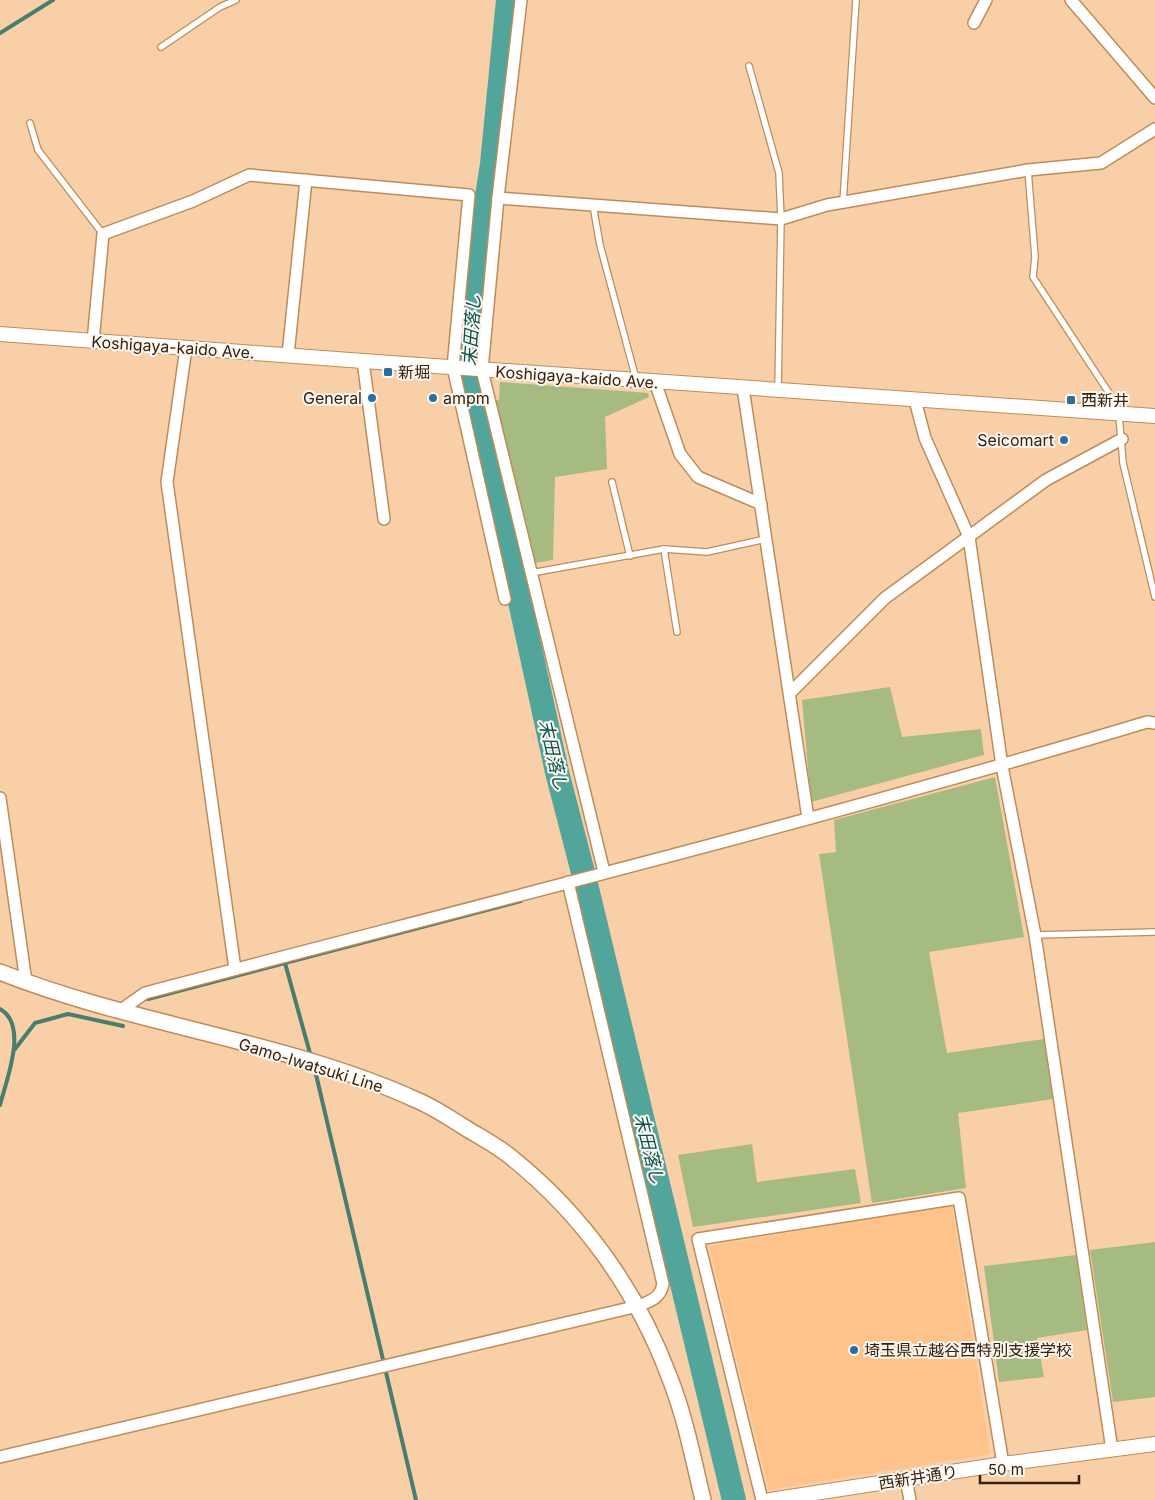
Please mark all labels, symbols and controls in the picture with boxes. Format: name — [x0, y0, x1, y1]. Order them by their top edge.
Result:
water label: 末田落し — [459, 293, 484, 367]
street label: Koshigaya-kaido Ave. — [91, 331, 255, 363]
street label: Koshigaya-kaido Ave. — [495, 361, 659, 393]
place label: 新堀 — [398, 362, 430, 382]
marker: 新堀 — [382, 366, 394, 378]
place label: General — [303, 388, 362, 408]
place label: ampm — [443, 388, 490, 408]
place label: 西新井 — [1081, 390, 1129, 410]
marker: General — [366, 392, 378, 404]
marker: ampm — [427, 392, 439, 404]
marker: 西新井 — [1065, 394, 1077, 406]
place label: Seicomart — [977, 430, 1054, 450]
marker: Seicomart — [1058, 434, 1070, 446]
water label: 末田落し — [535, 717, 572, 792]
street label: Gamo-Iwatsuki Line — [236, 1033, 386, 1097]
water label: 末田落し — [631, 1111, 668, 1186]
place label: 埼玉県立越谷西特別支援学校 — [864, 1340, 1072, 1360]
marker: 埼玉県立越谷西特別支援学校 — [848, 1344, 860, 1356]
scale bar — [980, 1452, 1079, 1484]
text: 50 m — [988, 1460, 1024, 1479]
street label: 西新井通り — [877, 1461, 959, 1493]

